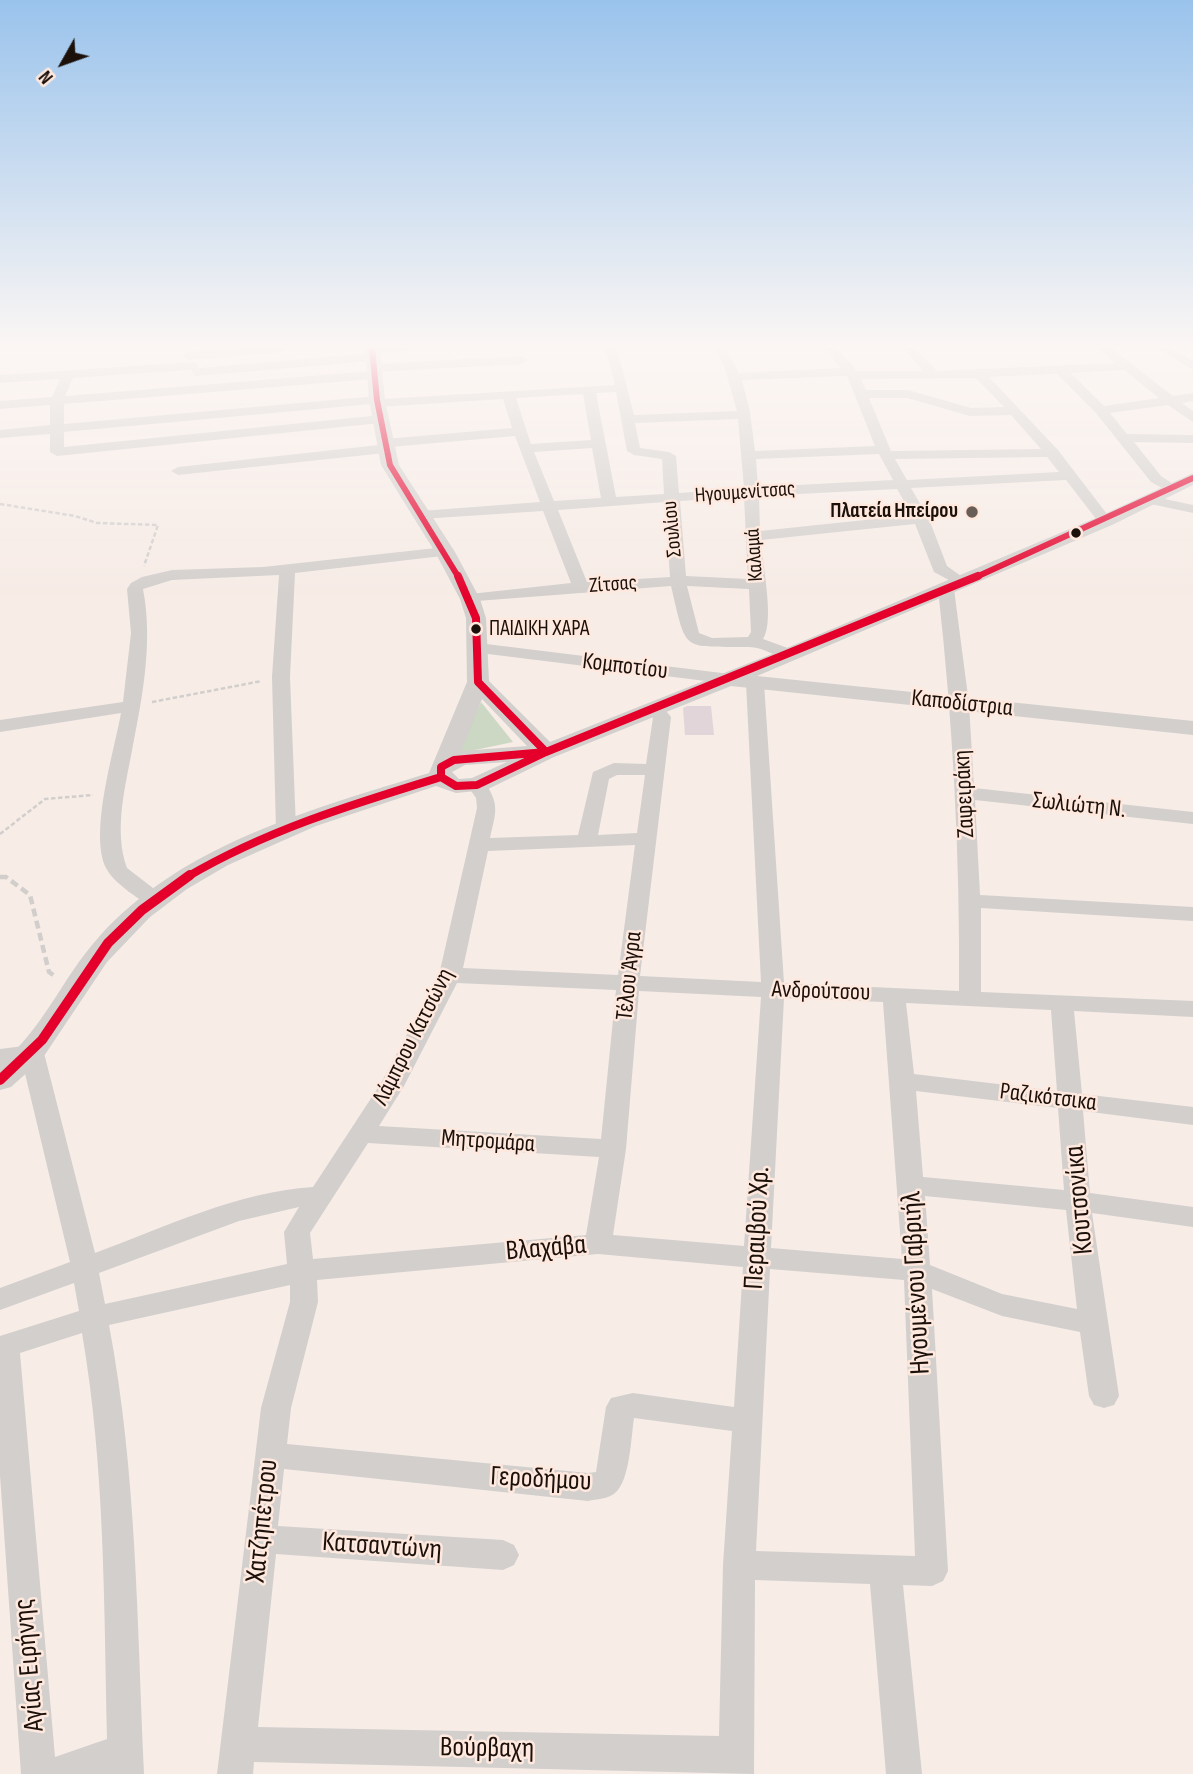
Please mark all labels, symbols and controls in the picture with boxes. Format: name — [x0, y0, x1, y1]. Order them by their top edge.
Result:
north arrow — [28, 28, 98, 98]
text: N — [34, 66, 59, 88]
street label: Ηγουμενίτσας — [694, 477, 796, 509]
place label: Πλατεία Ηπείρου — [830, 499, 958, 525]
street label: Σουλίου — [658, 500, 688, 558]
marker: Πλατεία Ηπείρου — [964, 504, 980, 520]
unlabelled marker — [1069, 526, 1083, 540]
street label: Καλαμά — [741, 528, 769, 582]
street label: Ζίτσας — [588, 571, 638, 599]
place label: ΠΑΙΔΙΚΗ ΧΑΡΑ — [489, 616, 589, 642]
marker: ΠΑΙΔΙΚΗ ΧΑΡΑ — [469, 622, 483, 636]
street label: Κομποτίου — [581, 647, 669, 687]
street label: Καποδίστρια — [910, 684, 1014, 724]
street label: Ζαφειράκη — [948, 749, 982, 839]
street label: Σωλιώτη Ν. — [1031, 787, 1127, 825]
street label: Τέλου Άγρα — [611, 930, 649, 1022]
street label: Λάμπρου Κατσώνη — [367, 964, 461, 1110]
street label: Ανδρούτσου — [771, 976, 871, 1008]
street label: Ραζικότσικα — [998, 1078, 1098, 1118]
street label: Μητρομάρα — [440, 1124, 536, 1160]
street label: Κουτσονίκα — [1059, 1144, 1101, 1256]
street label: Περαιβού Χρ. — [738, 1166, 778, 1290]
street label: Ηγουμένου Γαβριήλ — [895, 1191, 939, 1375]
street label: Βλαχάβα — [505, 1229, 587, 1269]
street label: Χατζηπέτρου — [240, 1458, 286, 1584]
street label: Γεροδήμου — [490, 1461, 592, 1499]
street label: Κατσαντώνη — [321, 1526, 443, 1568]
street label: Αγίας Ειρήνης — [7, 1597, 53, 1733]
street label: Βούρβαχη — [440, 1731, 534, 1767]

